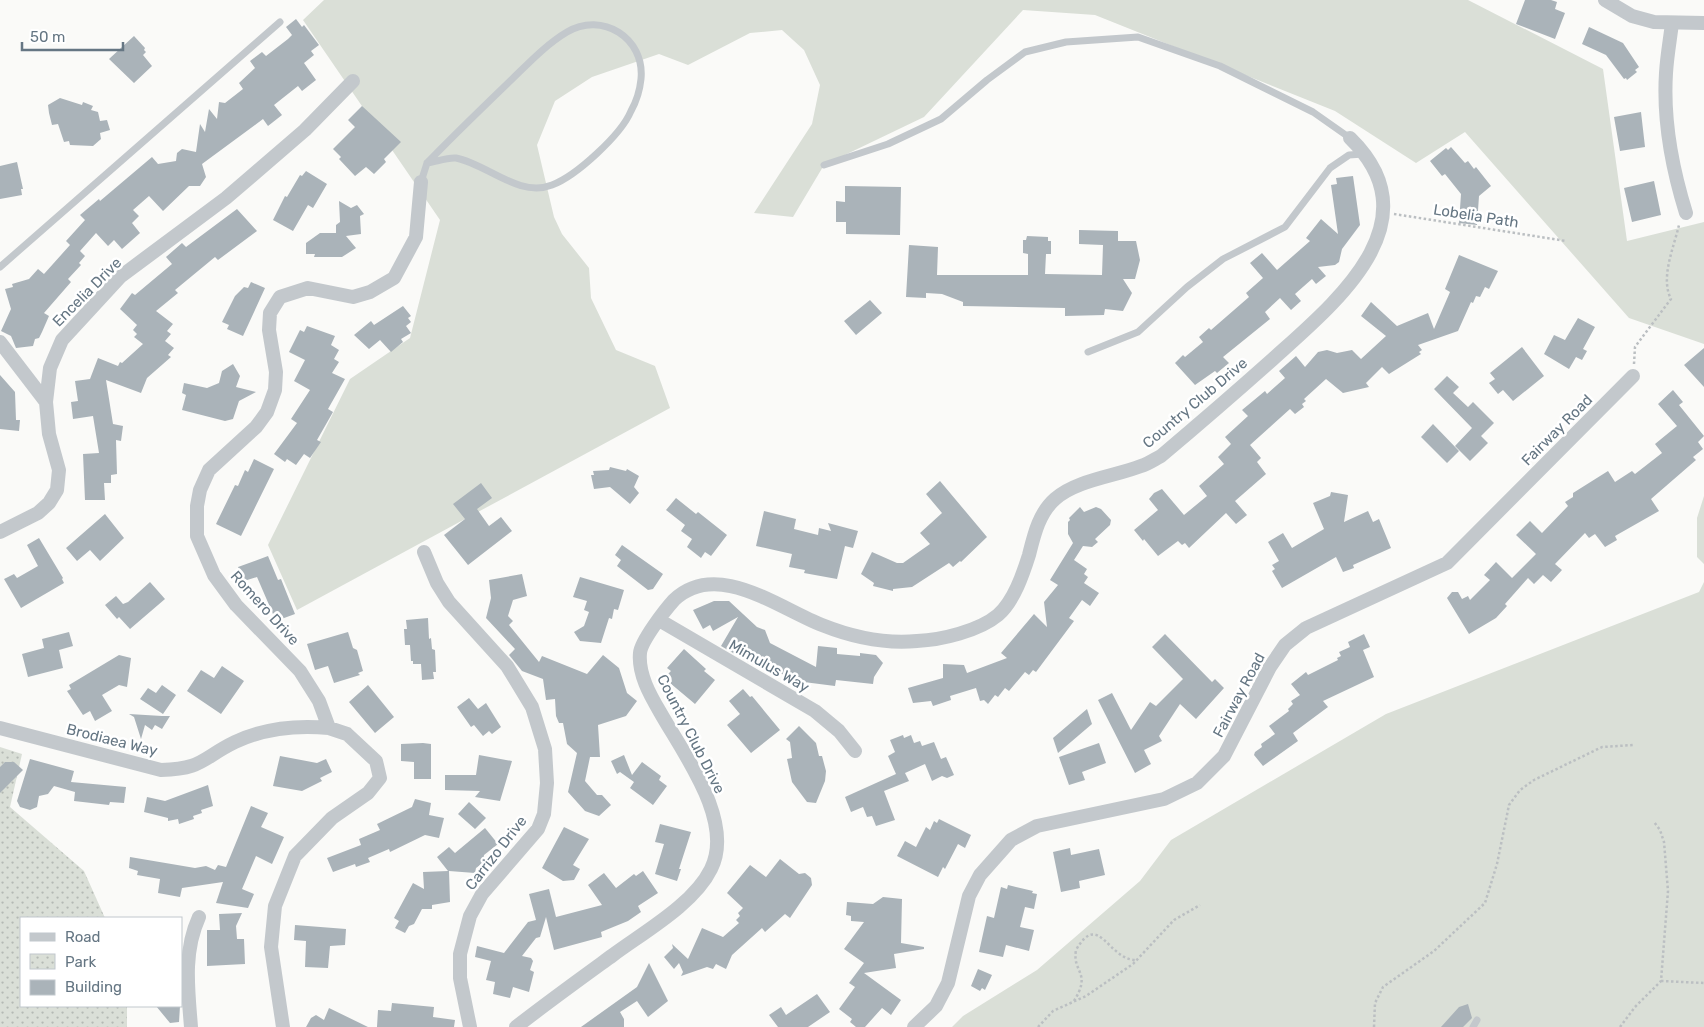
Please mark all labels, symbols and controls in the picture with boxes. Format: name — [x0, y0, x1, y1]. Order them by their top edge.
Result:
scale bar — [22, 20, 124, 52]
text: 50 m — [30, 28, 65, 46]
street label: Lobelia Path — [1432, 200, 1520, 232]
street label: Encelia Drive — [49, 254, 125, 330]
street label: Country Club Drive — [1139, 354, 1251, 452]
street label: Fairway Road — [1518, 391, 1596, 469]
street label: Romero Drive — [227, 567, 303, 649]
street label: Mimulus Way — [726, 636, 812, 696]
street label: Fairway Road — [1209, 650, 1269, 740]
street label: Country Club Drive — [653, 672, 729, 796]
street label: Brodiaea Way — [65, 720, 159, 760]
street label: Carrizo Drive — [461, 812, 531, 894]
legend — [20, 917, 182, 1007]
text: Road — [65, 928, 101, 946]
text: Park — [65, 953, 96, 971]
text: Building — [65, 978, 122, 996]

